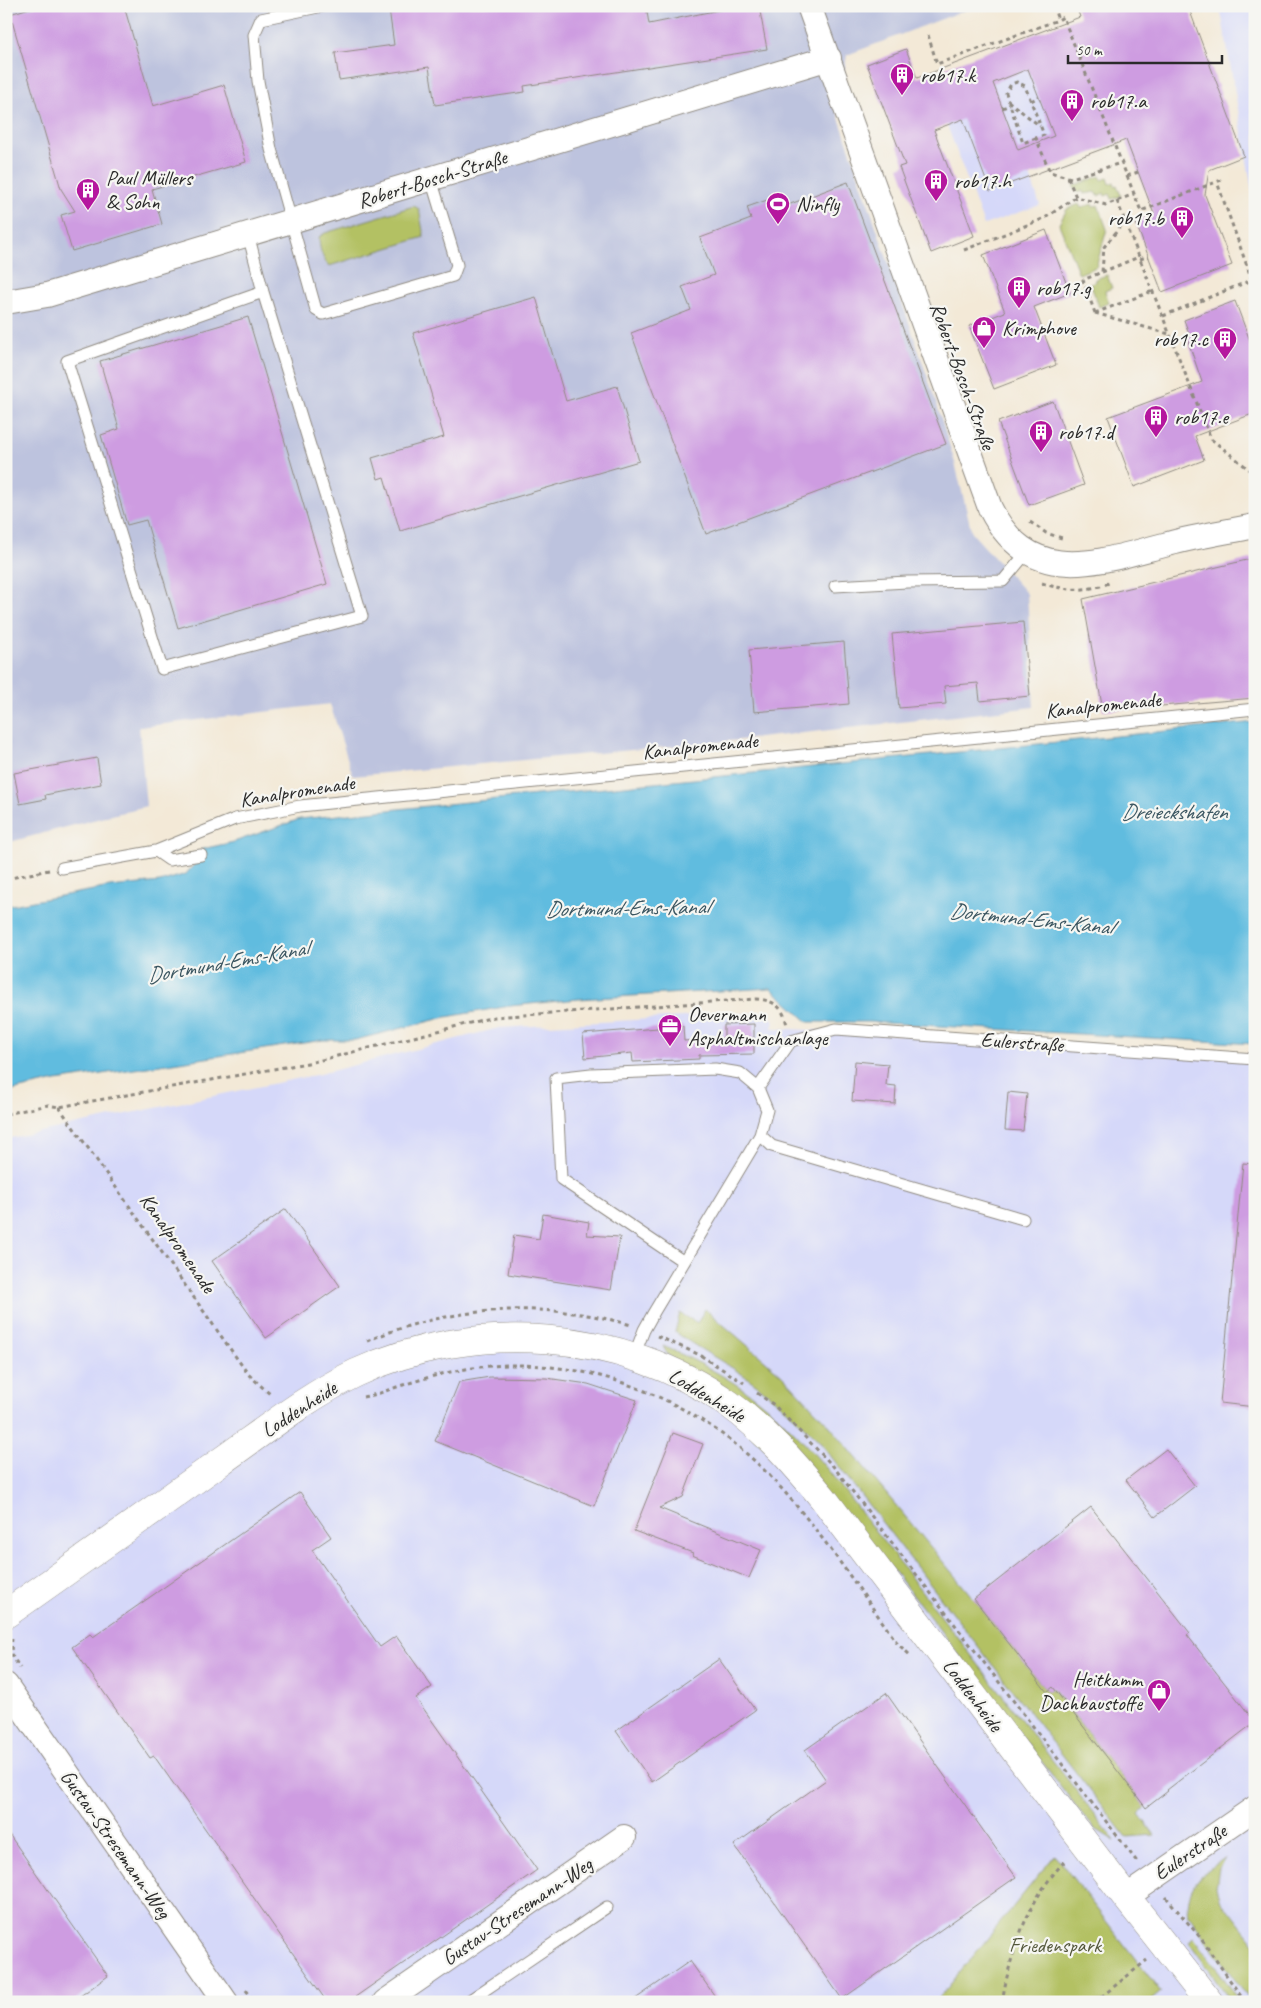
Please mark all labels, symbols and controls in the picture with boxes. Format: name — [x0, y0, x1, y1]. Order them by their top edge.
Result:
scale bar — [1068, 32, 1222, 64]
text: 50 m — [1076, 41, 1103, 60]
building icon: rob17.k — [889, 62, 915, 96]
place label: rob17.k — [920, 62, 977, 88]
building icon: rob17.a — [1059, 88, 1085, 122]
place label: rob17.a — [1090, 88, 1148, 114]
street label: Robert-Bosch-Straße — [354, 143, 512, 214]
place label: Paul Müllers & Sohn — [106, 165, 194, 215]
building icon: rob17.h — [923, 168, 949, 202]
place label: rob17.h — [954, 168, 1012, 194]
building icon: Paul Müllers & Sohn — [75, 177, 101, 211]
sports icon: Ninfly — [765, 191, 791, 225]
place label: Ninfly — [796, 191, 841, 217]
place label: rob17.b — [1108, 205, 1166, 231]
building icon: rob17.b — [1169, 205, 1195, 239]
building icon: rob17.g — [1006, 275, 1032, 309]
place label: rob17.g — [1036, 275, 1092, 301]
street label: Robert-Bosch-Straße — [924, 299, 1002, 455]
shop icon: Krimphove — [971, 315, 997, 349]
place label: Krimphove — [1002, 315, 1077, 341]
place label: rob17.c — [1153, 326, 1210, 352]
building icon: rob17.c — [1212, 326, 1238, 360]
building icon: rob17.e — [1143, 404, 1169, 438]
place label: rob17.e — [1174, 404, 1230, 430]
building icon: rob17.d — [1028, 419, 1054, 453]
place label: rob17.d — [1058, 419, 1117, 445]
street label: Kanalpromenade — [1044, 686, 1163, 724]
street label: Kanalpromenade — [641, 727, 760, 765]
street label: Kanalpromenade — [238, 769, 357, 813]
water label: Dreieckshafen — [1121, 798, 1229, 826]
water label: Dortmund-Ems-Kanal — [545, 892, 716, 923]
water label: Dortmund-Ems-Kanal — [948, 897, 1121, 942]
water label: Dortmund-Ems-Kanal — [145, 933, 317, 990]
place label: Oevermann Asphaltmischanlage — [688, 1001, 829, 1051]
office icon: Oevermann Asphaltmischanlage — [657, 1013, 683, 1047]
street label: Eulerstraße — [980, 1026, 1066, 1058]
street label: Kanalpromenade — [134, 1188, 223, 1299]
street label: Loddenheide — [664, 1362, 751, 1429]
street label: Loddenheide — [256, 1374, 343, 1443]
street label: Loddenheide — [937, 1653, 1010, 1738]
place label: Heitkamm Dachbaustoffe — [1040, 1666, 1144, 1716]
shop icon: Heitkamm Dachbaustoffe — [1146, 1678, 1172, 1712]
street label: Gustav-Stresemann-Weg — [55, 1764, 178, 1925]
street label: Eulerstraße — [1149, 1817, 1233, 1886]
street label: Gustav-Stresemann-Weg — [437, 1850, 598, 1971]
park label: Friedenspark — [1009, 1932, 1103, 1958]

